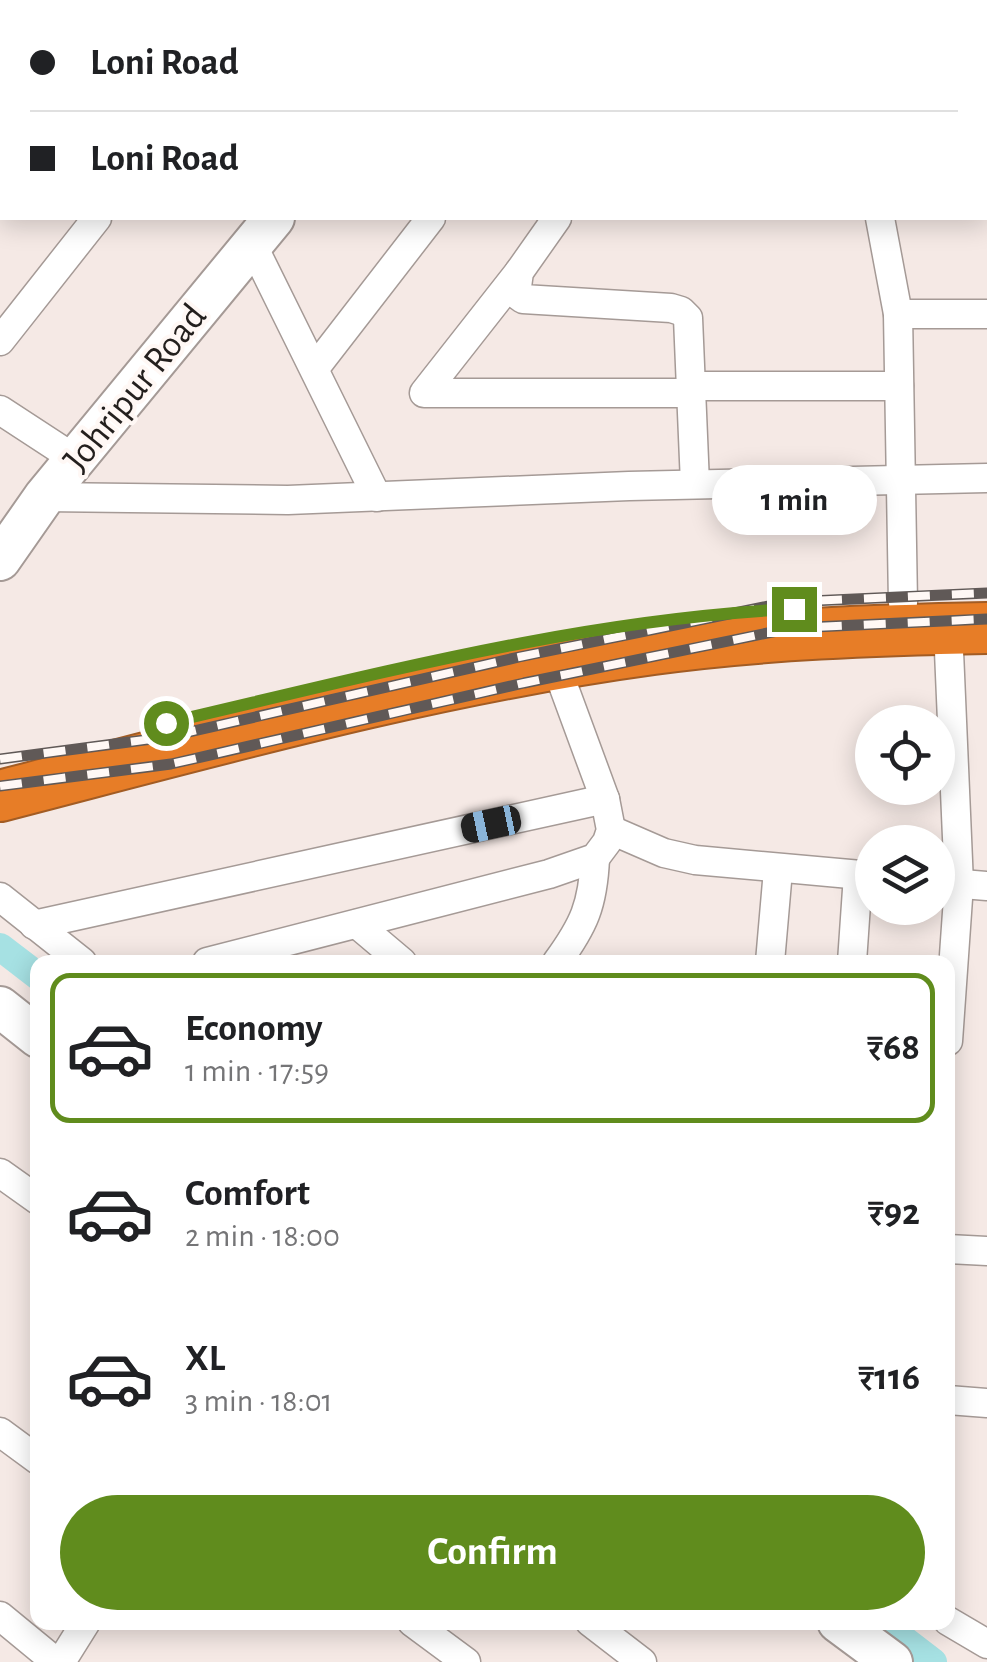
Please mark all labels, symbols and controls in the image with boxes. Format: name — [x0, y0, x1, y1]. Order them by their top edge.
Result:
text: Loni Road — [90, 44, 239, 82]
text: Loni Road — [90, 140, 239, 178]
street label: Johripur Road — [57, 297, 214, 479]
callout: 1 min — [712, 464, 876, 534]
text: 1 min — [761, 484, 828, 516]
route end — [772, 587, 817, 632]
route start — [144, 701, 189, 746]
map controls — [855, 705, 955, 925]
button: locate — [855, 705, 955, 805]
car — [459, 803, 523, 845]
button: layers — [855, 825, 955, 925]
icon: car — [65, 1003, 155, 1093]
text: Economy — [185, 1010, 323, 1048]
text: ₹68 — [867, 1029, 920, 1067]
text: 1 min · 17:59 — [185, 1055, 329, 1087]
icon: car — [65, 1168, 155, 1258]
text: Comfort — [185, 1175, 310, 1213]
text: ₹92 — [868, 1194, 920, 1232]
text: 2 min · 18:00 — [185, 1220, 340, 1252]
icon: car — [65, 1333, 155, 1423]
text: XL — [185, 1340, 225, 1378]
text: ₹116 — [858, 1359, 920, 1397]
text: 3 min · 18:01 — [185, 1385, 333, 1417]
button: Confirm — [60, 1495, 925, 1610]

